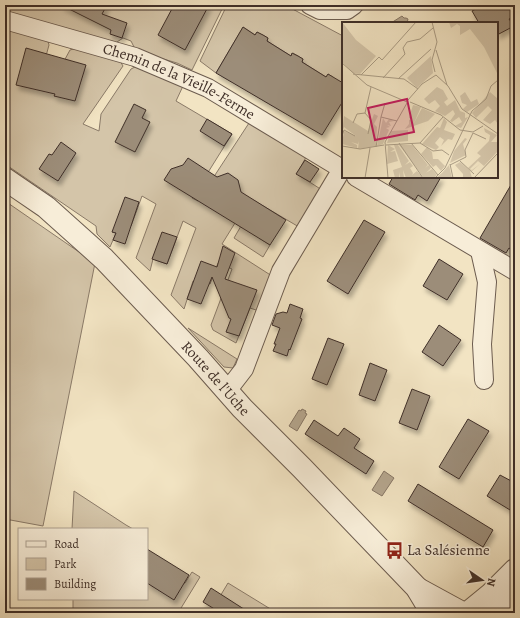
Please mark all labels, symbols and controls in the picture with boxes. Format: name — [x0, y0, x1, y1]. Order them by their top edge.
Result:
inset map — [342, 22, 498, 178]
street label: Chemin de la Vieille-Ferme — [101, 38, 259, 124]
street label: Route de l'Uche — [177, 337, 254, 420]
legend — [18, 528, 148, 600]
text: Road — [54, 536, 80, 552]
bus stop icon: La Salésienne — [384, 540, 404, 560]
place label: La Salésienne — [407, 540, 490, 560]
text: Park — [54, 556, 77, 572]
north arrow — [462, 560, 502, 600]
text: Building — [54, 576, 96, 592]
text: N — [483, 577, 499, 588]

